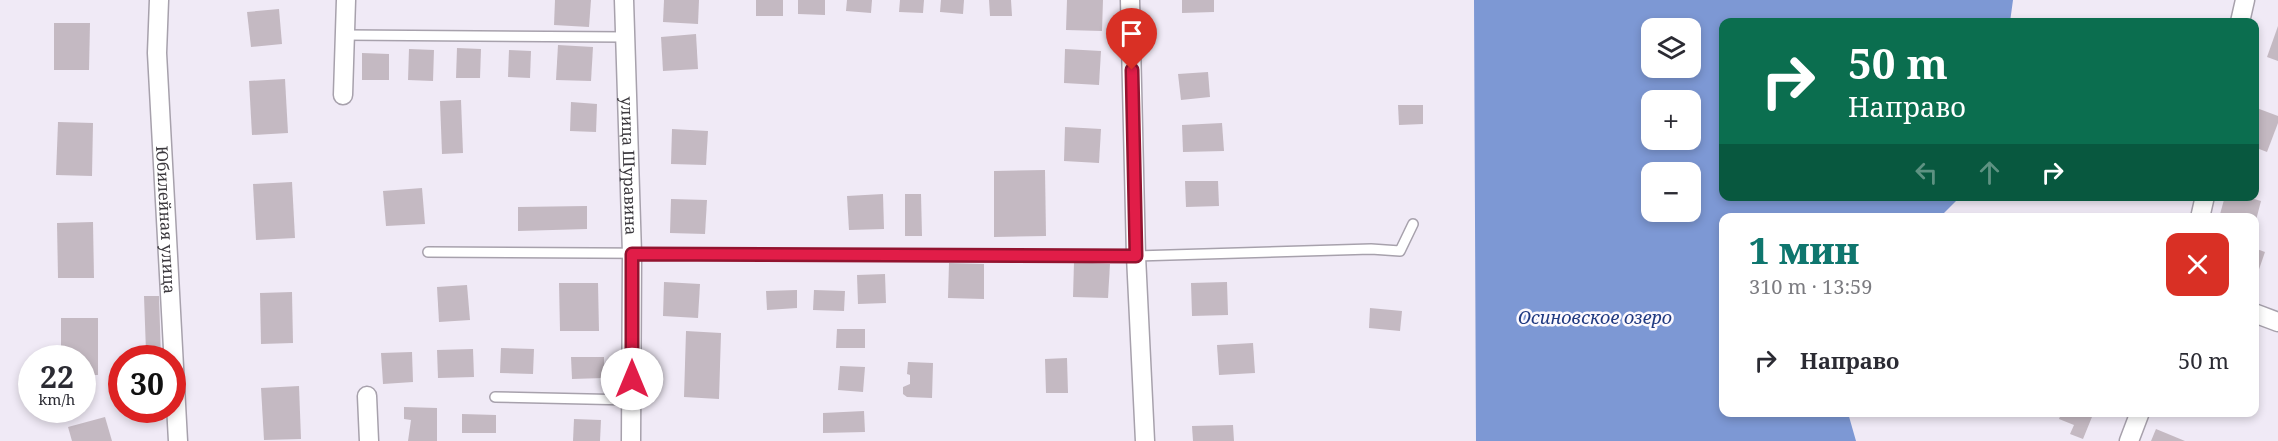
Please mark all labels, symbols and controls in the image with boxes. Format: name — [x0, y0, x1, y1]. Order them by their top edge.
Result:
pin — [1106, 8, 1157, 70]
icon: arrive — [1115, 17, 1148, 50]
map controls — [1641, 18, 1701, 222]
button: layers — [1641, 18, 1701, 78]
text: 50 m — [1848, 34, 1948, 91]
icon: right — [1749, 42, 1827, 120]
text: Направо — [1848, 88, 1966, 125]
button: + — [1641, 90, 1701, 150]
street label: улица Шуравина — [616, 96, 642, 236]
street label: Юбилейная улица — [151, 145, 181, 294]
icon: left — [1910, 156, 1943, 189]
icon: ahead — [1973, 156, 2006, 189]
icon: right — [2036, 156, 2069, 189]
button: − — [1641, 162, 1701, 222]
text: 1 мин — [1749, 226, 1859, 275]
button: close — [2166, 233, 2229, 296]
text: 310 m · 13:59 — [1749, 273, 1872, 300]
water label: Осиновское озеро — [1518, 305, 1672, 329]
icon: right — [1749, 344, 1782, 377]
speed limit sign: 30 — [108, 345, 186, 423]
text: Направо — [1800, 345, 1899, 375]
text: 50 m — [2178, 345, 2229, 375]
position arrow — [600, 347, 664, 411]
text: 22 — [40, 356, 74, 397]
text: km/h — [39, 389, 75, 409]

